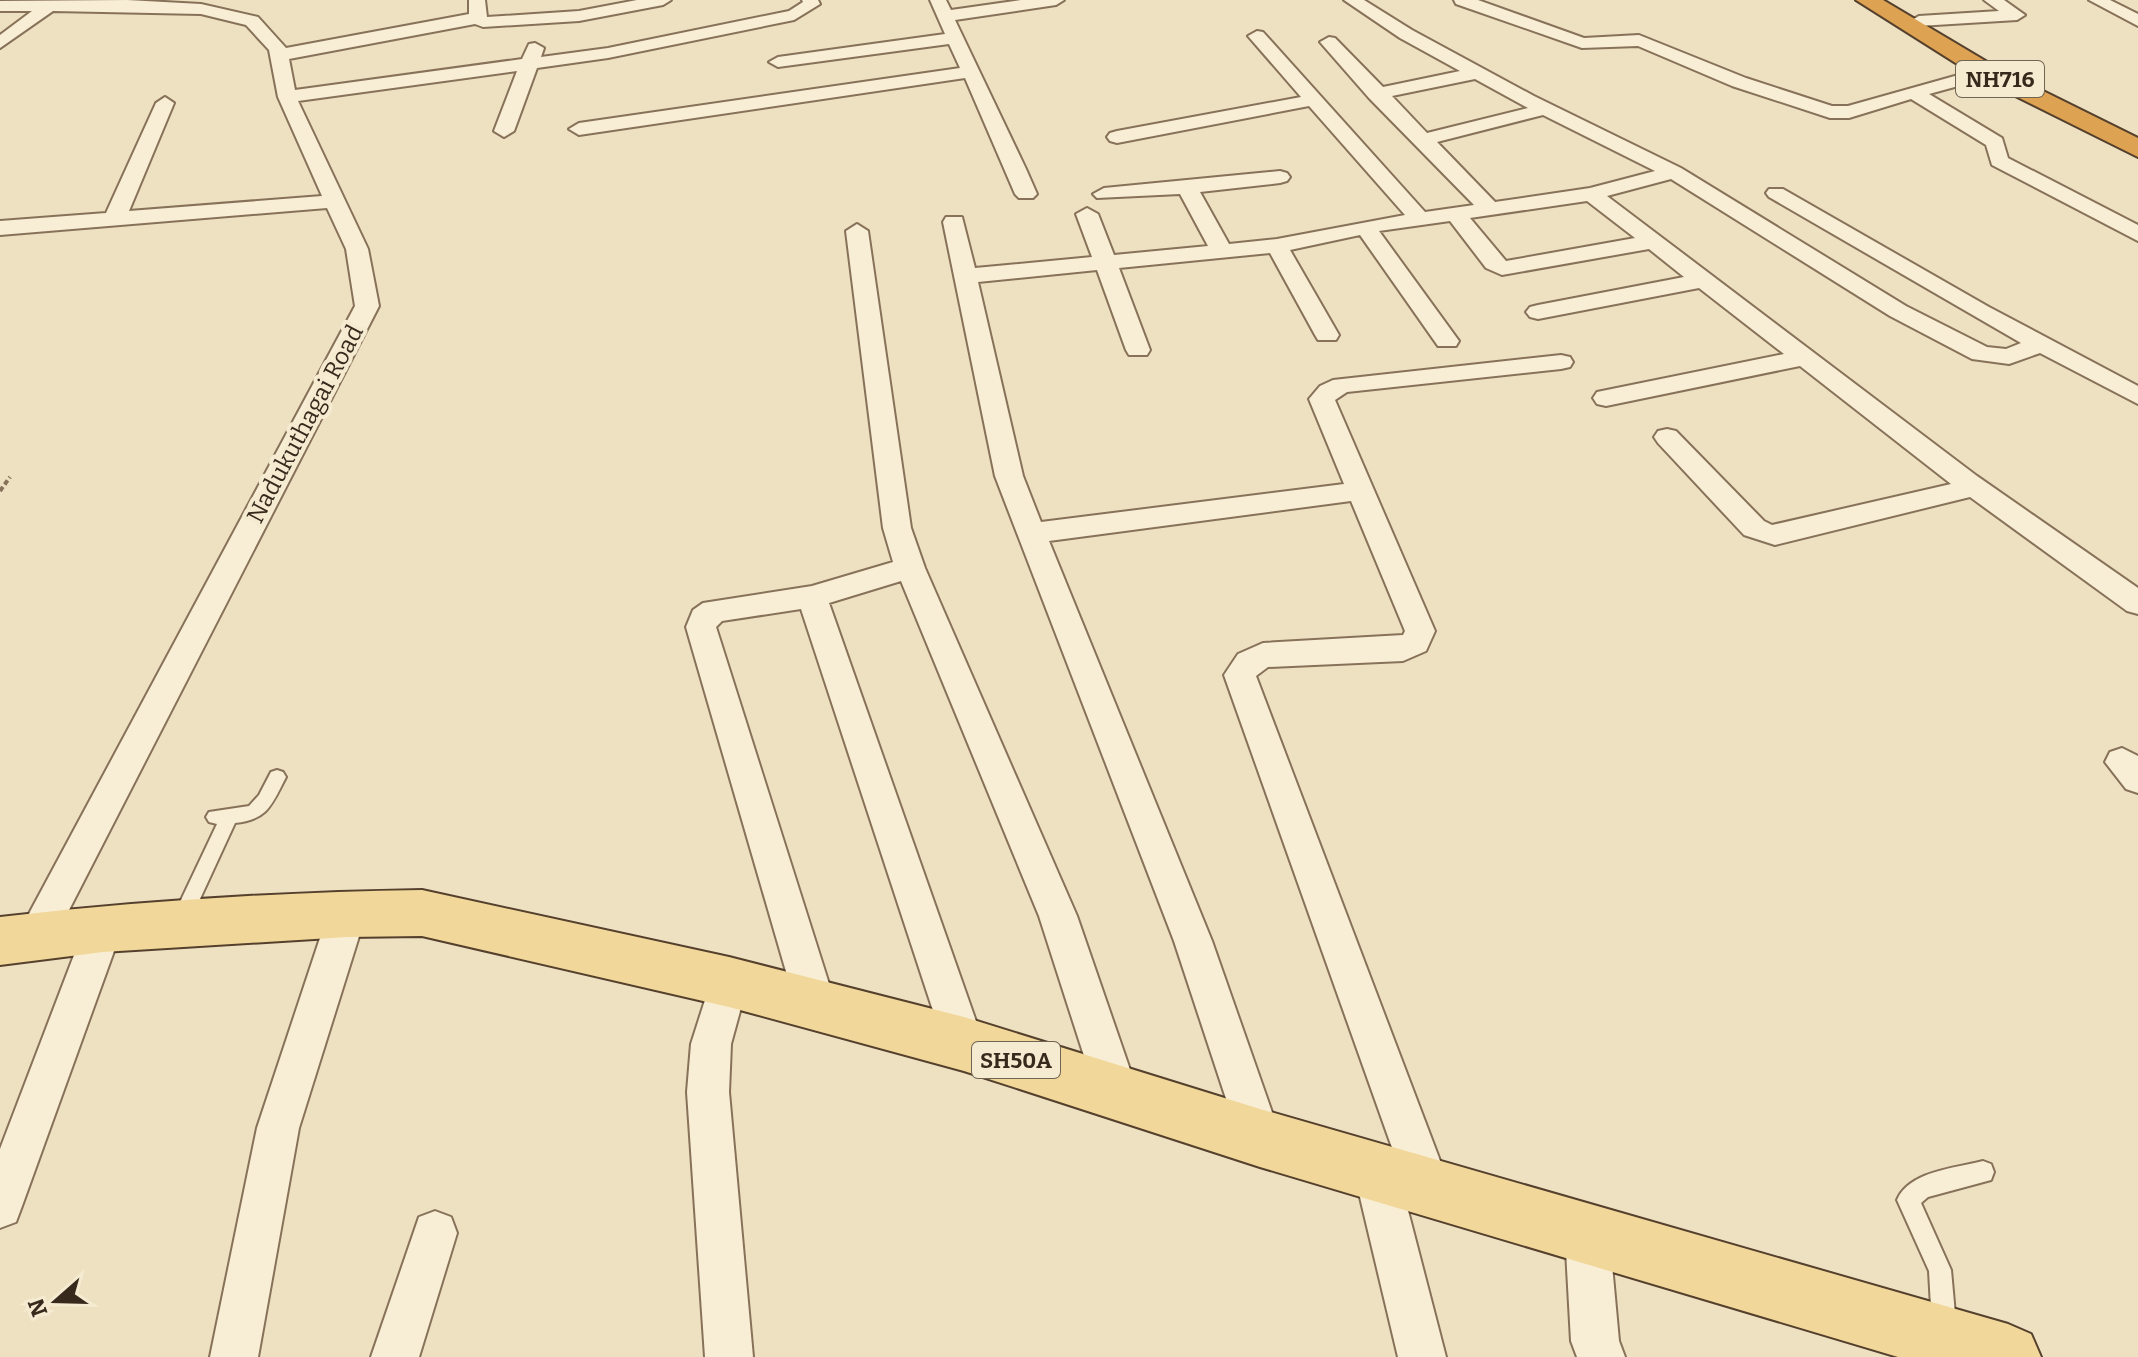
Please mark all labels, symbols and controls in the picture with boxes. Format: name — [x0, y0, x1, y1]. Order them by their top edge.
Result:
road number: NH716 — [1956, 61, 2044, 97]
street label: Nadukuthagai Road — [241, 320, 369, 528]
road number: SH50A — [972, 1042, 1060, 1078]
north arrow — [16, 1261, 96, 1341]
text: N — [22, 1295, 53, 1320]

